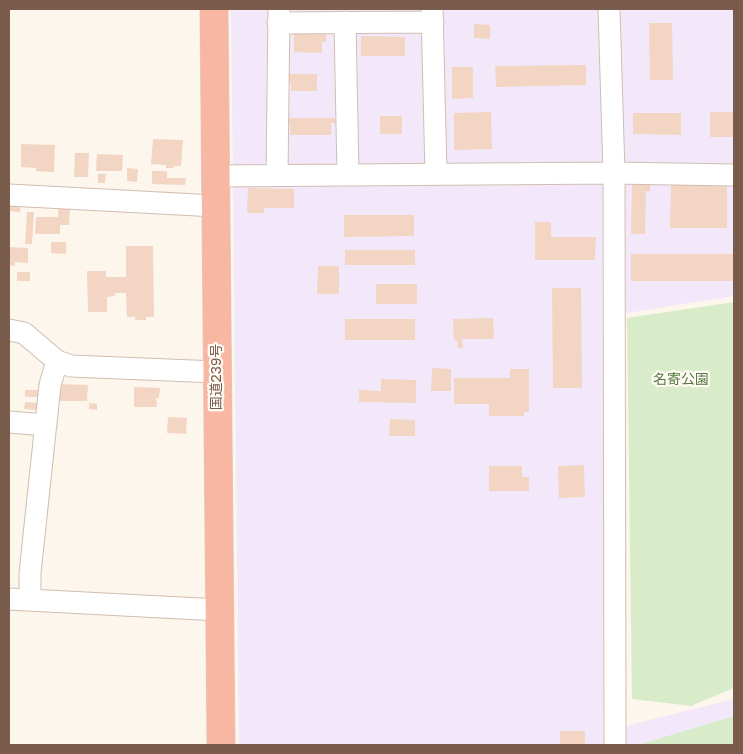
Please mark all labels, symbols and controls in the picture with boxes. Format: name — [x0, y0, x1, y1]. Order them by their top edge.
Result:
street label: 国道239号 — [209, 344, 225, 410]
park label: 名寄公園 — [653, 372, 709, 388]

